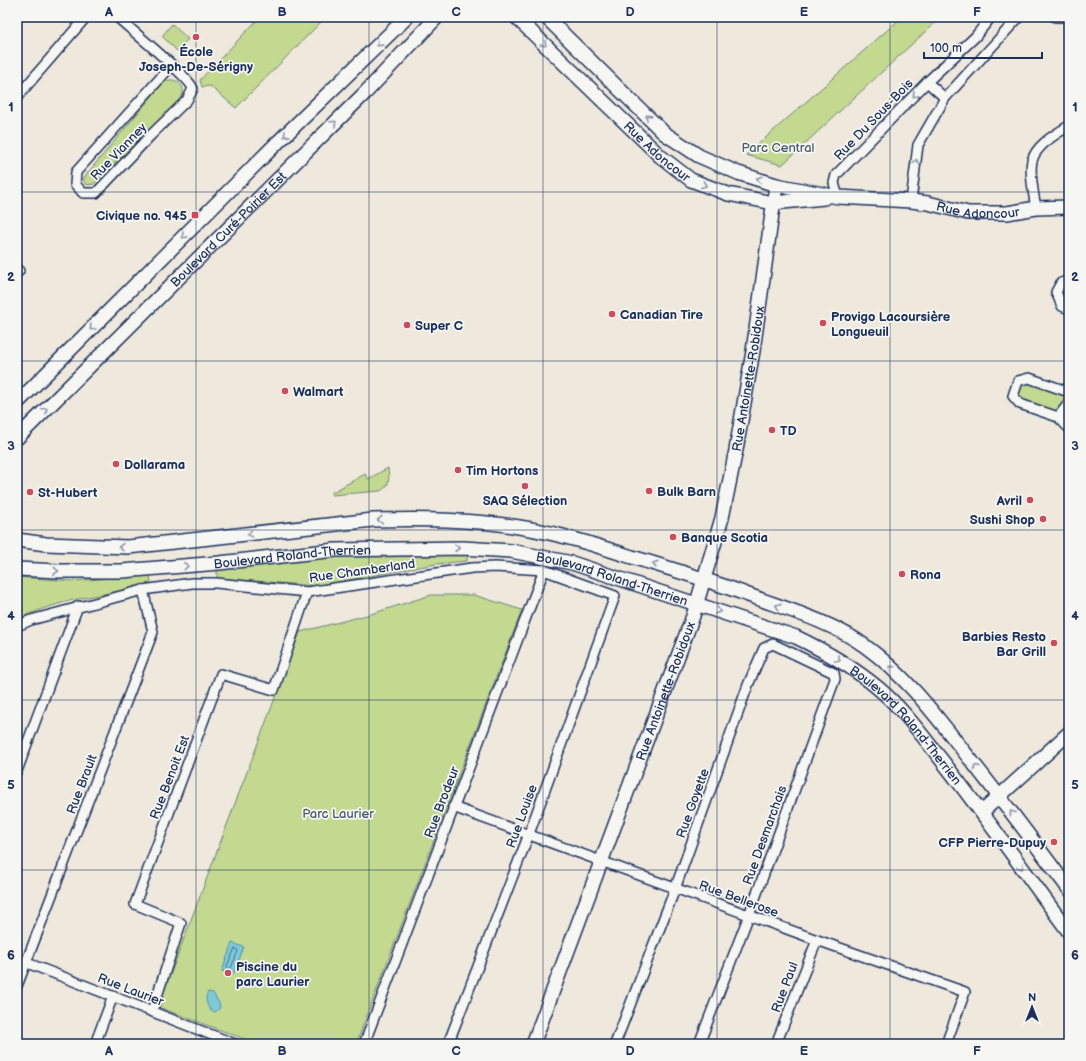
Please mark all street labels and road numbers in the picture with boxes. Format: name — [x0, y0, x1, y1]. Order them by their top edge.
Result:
street label: Rue Du Sous-Bois — [831, 75, 917, 164]
street label: Rue Adoncour — [620, 118, 694, 186]
street label: Rue Vianney — [87, 119, 150, 184]
street label: Boulevard Curé-Poirier Est — [167, 169, 290, 291]
street label: Rue Adoncour — [935, 198, 1021, 223]
street label: Rue Antoinette-Robidoux — [729, 305, 768, 453]
street label: Boulevard Roland-Therrien — [213, 542, 371, 572]
street label: Boulevard Roland-Therrien — [535, 549, 690, 610]
street label: Rue Chamberland — [308, 556, 416, 586]
street label: Rue Antoinette-Robidoux — [633, 619, 699, 763]
street label: Boulevard Roland-Therrien — [846, 662, 965, 788]
street label: Rue Benoit Est — [147, 733, 193, 822]
street label: Rue Brault — [63, 752, 101, 816]
street label: Rue Brodeur — [421, 764, 463, 840]
street label: Rue Goyette — [673, 766, 713, 840]
street label: Rue Louise — [503, 782, 541, 850]
street label: Rue Desmarchais — [740, 783, 791, 887]
street label: Rue Bellerose — [697, 877, 781, 921]
street label: Rue Paul — [768, 960, 802, 1015]
street label: Rue Laurier — [95, 970, 166, 1010]

